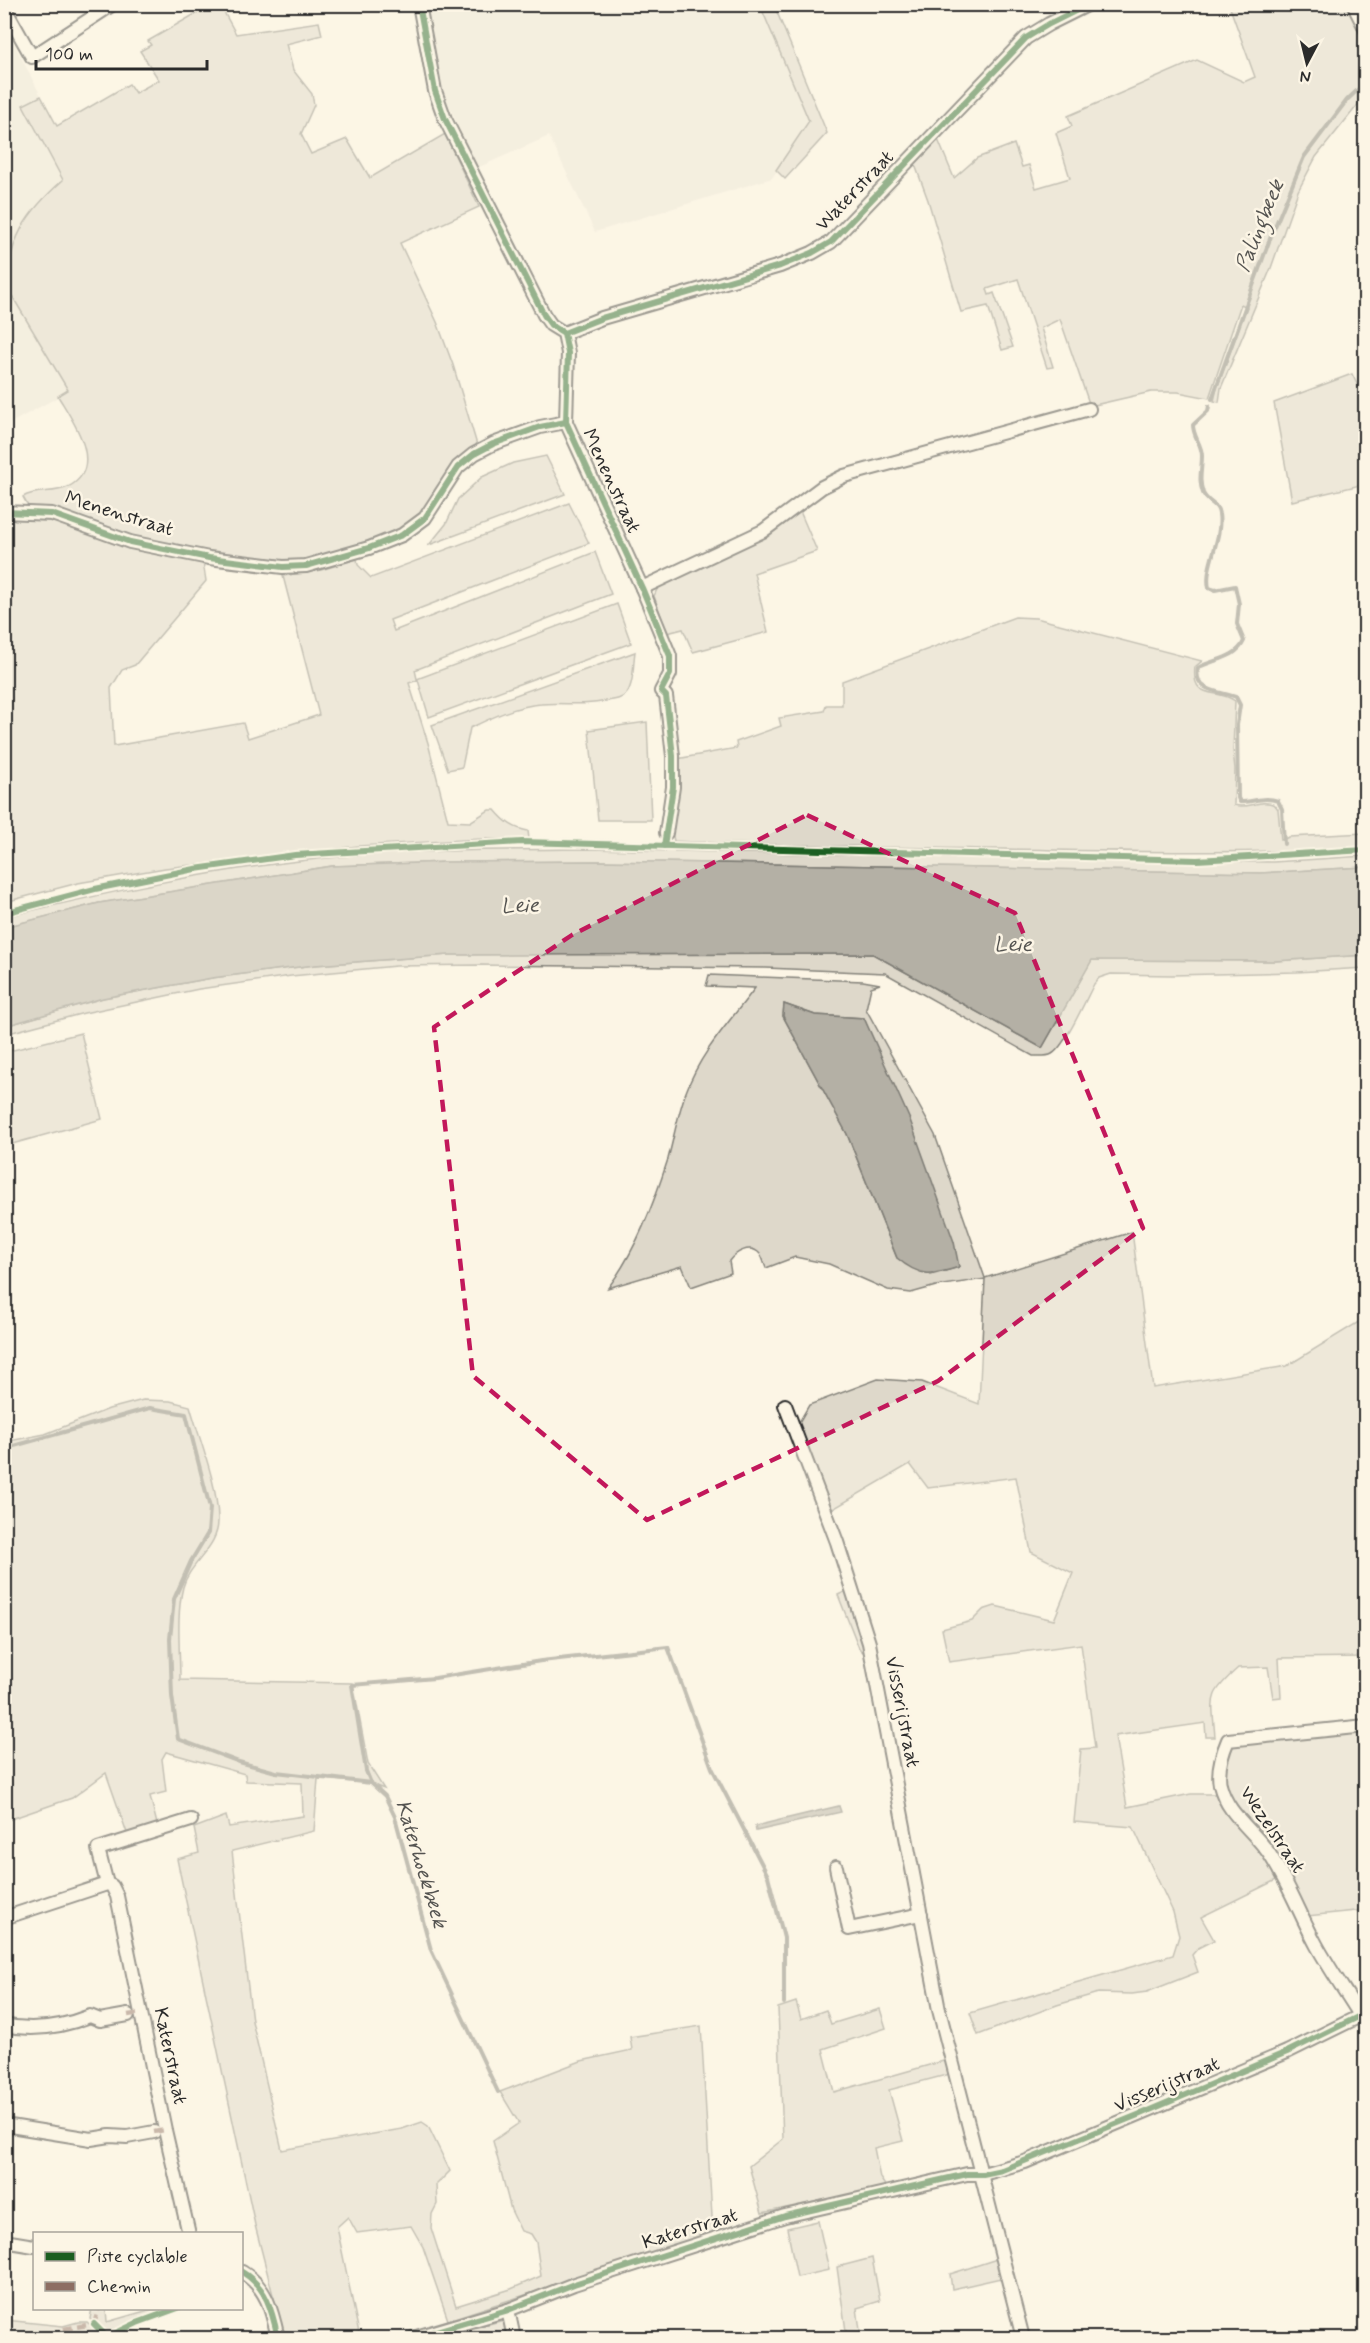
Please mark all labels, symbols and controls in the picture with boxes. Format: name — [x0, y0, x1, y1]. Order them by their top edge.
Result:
scale bar — [36, 33, 207, 71]
north arrow — [1277, 33, 1337, 93]
text: 100 m — [45, 43, 93, 67]
text: N — [1299, 65, 1312, 87]
street label: Waterstraat — [810, 145, 900, 237]
water label: Palingbeek — [1229, 175, 1293, 277]
street label: Menenstraat — [575, 424, 647, 538]
street label: Menenstraat — [61, 485, 177, 543]
water label: Leie — [501, 891, 540, 921]
water label: Leie — [994, 931, 1033, 959]
street label: Visserijstraat — [878, 1654, 926, 1770]
street label: Wezelstraat — [1233, 1781, 1311, 1879]
water label: Katerhoekbeek — [388, 1797, 454, 1933]
street label: Katerstraat — [147, 2005, 193, 2107]
street label: Visserijstraat — [1110, 2051, 1224, 2119]
street label: Katerstraat — [639, 2202, 741, 2256]
legend — [33, 2232, 243, 2310]
text: Piste cyclable — [87, 2245, 188, 2269]
text: Chemin — [87, 2275, 151, 2299]

